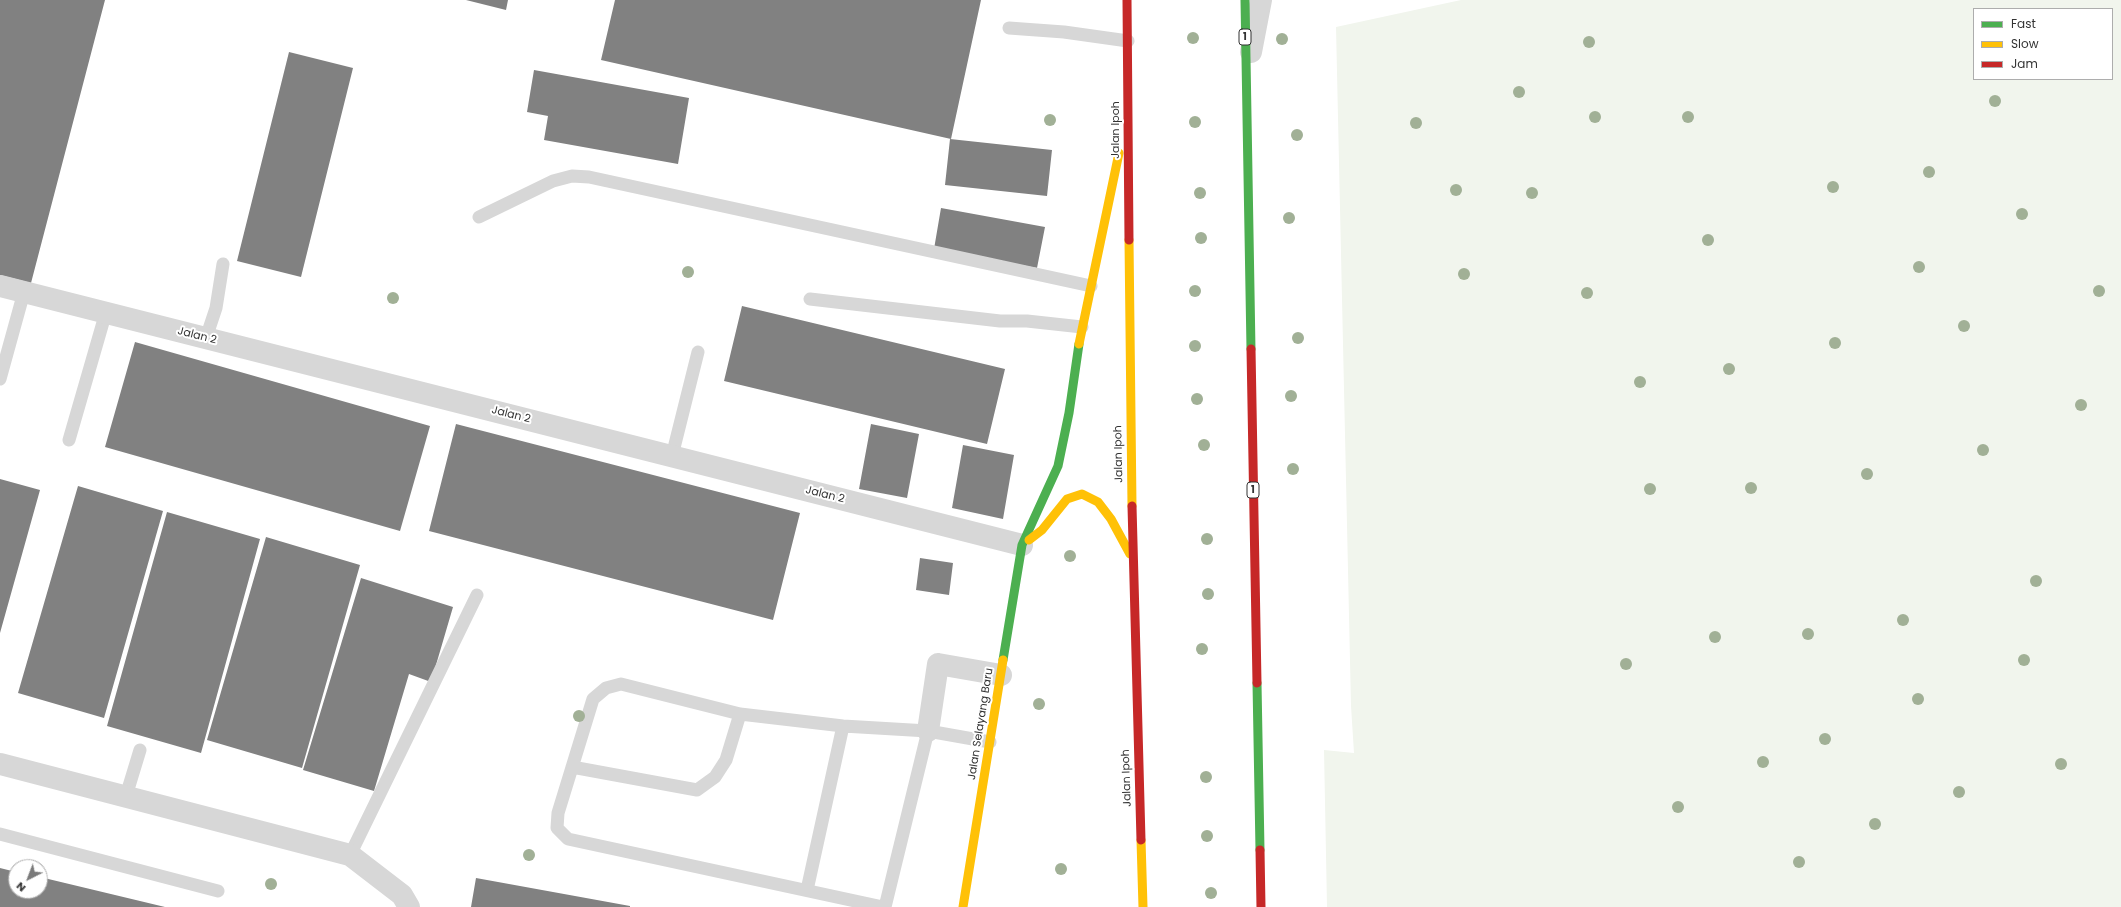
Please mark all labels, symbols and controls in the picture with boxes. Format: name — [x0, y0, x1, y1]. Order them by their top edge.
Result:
legend — [1973, 8, 2113, 80]
text: Fast — [2011, 15, 2036, 32]
road number: 1 — [1239, 29, 1251, 45]
text: Slow — [2011, 35, 2039, 52]
text: Jam — [2011, 55, 2038, 72]
street label: Jalan Ipoh — [1109, 101, 1123, 159]
street label: Jalan 2 — [176, 325, 218, 347]
street label: Jalan 2 — [490, 404, 532, 426]
street label: Jalan Ipoh — [1112, 425, 1126, 483]
road number: 1 — [1247, 482, 1259, 498]
street label: Jalan 2 — [804, 484, 846, 506]
street label: Jalan Selayang Baru — [966, 667, 996, 781]
street label: Jalan Ipoh — [1119, 749, 1135, 807]
north arrow — [8, 859, 48, 899]
text: N — [12, 878, 29, 896]

